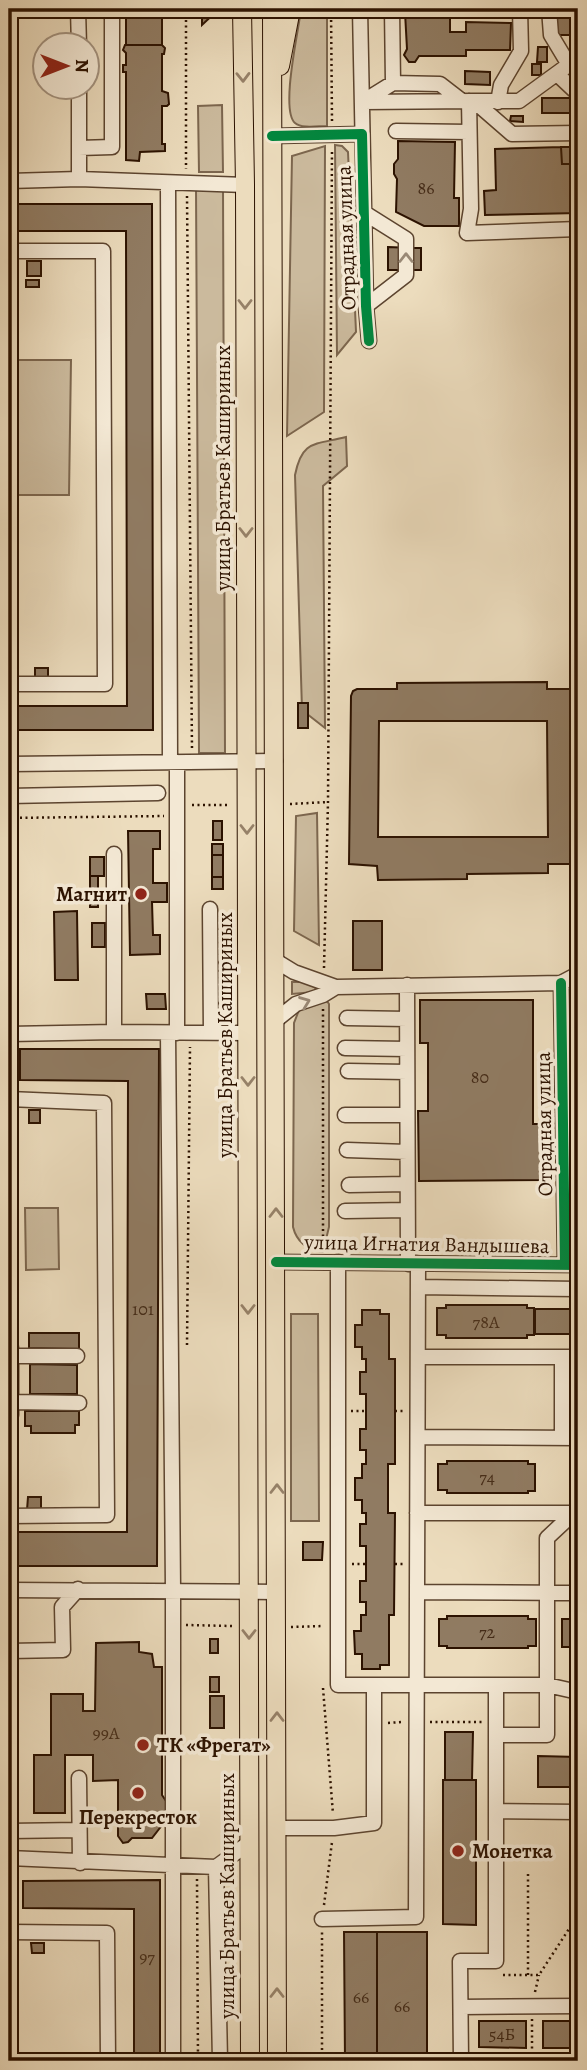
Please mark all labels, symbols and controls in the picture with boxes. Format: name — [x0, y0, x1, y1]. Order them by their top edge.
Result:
north arrow — [32, 32, 102, 102]
text: N — [69, 59, 95, 73]
one-way arrow — [235, 72, 251, 83]
street label: Отрадная улица — [329, 165, 363, 311]
house number: 86 — [417, 176, 435, 200]
one-way arrow — [398, 252, 414, 262]
one-way arrow — [237, 300, 253, 310]
street label: улица Братьев Кашириных — [209, 345, 237, 592]
one-way arrow — [238, 527, 254, 538]
one-way arrow — [239, 825, 255, 835]
place label: Магнит — [56, 880, 127, 908]
marker: Магнит — [133, 886, 149, 902]
street label: улица Братьев Кашириных — [211, 912, 239, 1159]
one-way arrow — [298, 996, 310, 1010]
street label: Отрадная улица — [529, 1051, 559, 1197]
house number: 80 — [471, 1065, 489, 1089]
one-way arrow — [240, 1077, 256, 1087]
one-way arrow — [268, 1207, 284, 1217]
street label: улица Игнатия Вандышева — [303, 1228, 550, 1260]
house number: 101 — [132, 1297, 154, 1321]
one-way arrow — [240, 1304, 256, 1315]
house number: 78А — [473, 1310, 500, 1334]
house number: 74 — [479, 1465, 495, 1489]
one-way arrow — [269, 1483, 285, 1494]
house number: 72 — [479, 1620, 495, 1644]
one-way arrow — [241, 1630, 257, 1640]
one-way arrow — [269, 1711, 285, 1721]
house number: 99А — [93, 1721, 120, 1745]
place label: ТК «Фрегат» — [157, 1731, 271, 1759]
marker: ТК «Фрегат» — [135, 1737, 151, 1753]
street label: улица Братьев Кашириных — [213, 1773, 241, 2020]
marker: Перекресток — [130, 1785, 146, 1801]
place label: Перекресток — [79, 1803, 197, 1831]
place label: Монетка — [472, 1837, 553, 1865]
marker: Монетка — [450, 1843, 466, 1859]
house number: 97 — [139, 1945, 155, 1969]
house number: 66 — [353, 1985, 369, 2009]
one-way arrow — [269, 1987, 285, 1998]
house number: 66 — [394, 1994, 410, 2018]
house number: 54Б — [489, 2022, 515, 2046]

